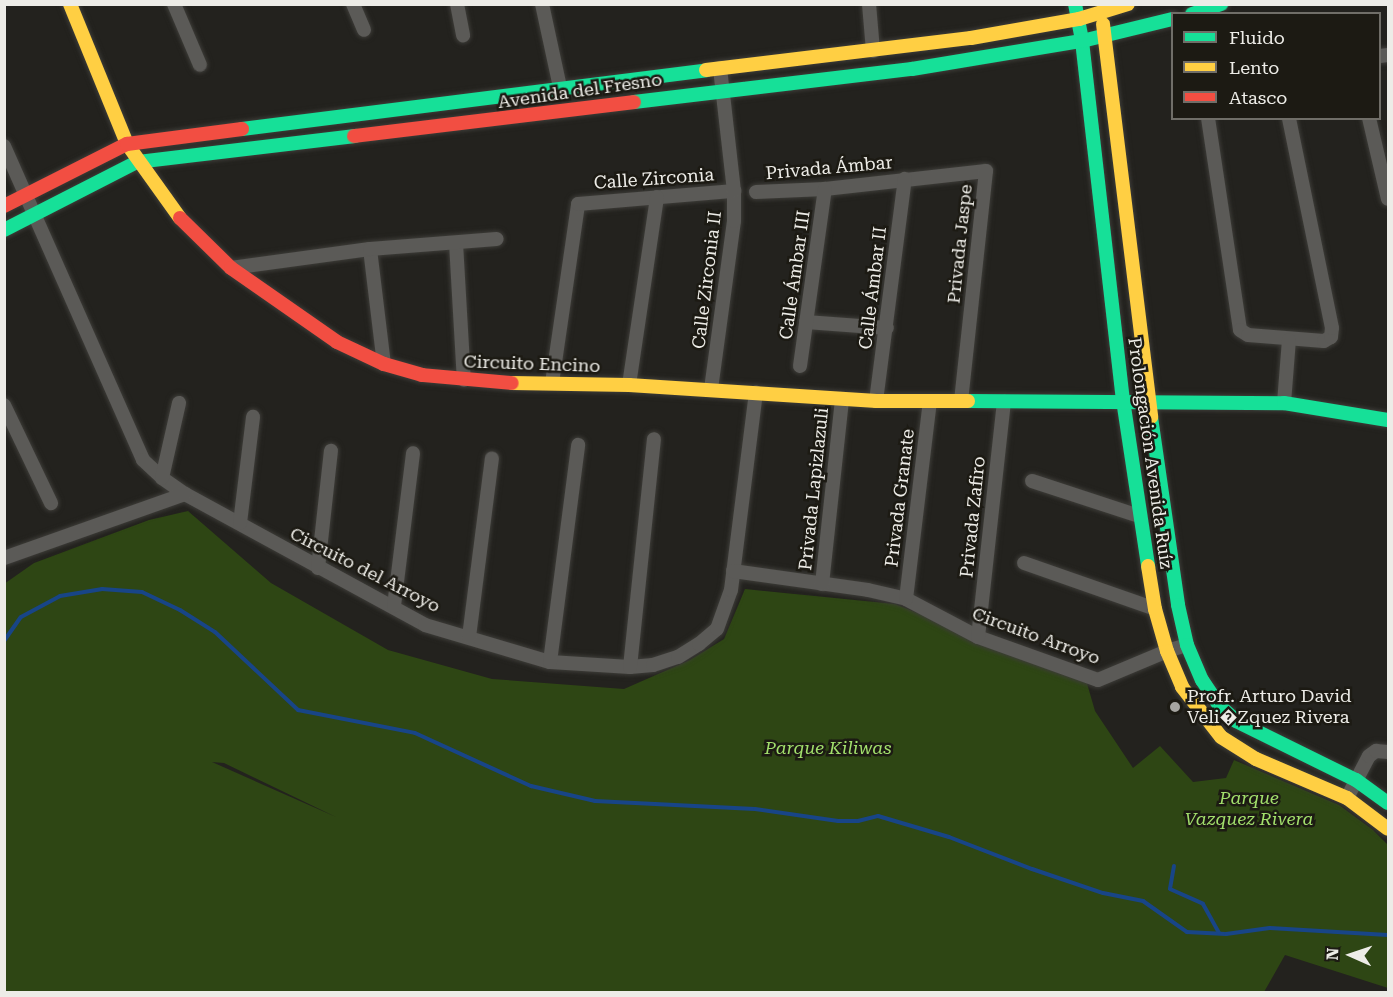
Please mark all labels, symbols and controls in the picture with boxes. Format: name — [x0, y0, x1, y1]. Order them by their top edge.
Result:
legend — [1171, 12, 1381, 120]
text: Fluido — [1229, 27, 1285, 48]
text: Lento — [1229, 57, 1279, 78]
street label: Avenida del Fresno — [497, 69, 663, 113]
text: Atasco — [1229, 87, 1287, 108]
street label: Privada Ámbar — [765, 152, 893, 184]
street label: Calle Zirconia — [593, 164, 715, 194]
street label: Privada Jaspe — [943, 183, 977, 305]
street label: Calle Ámbar III — [775, 209, 815, 341]
street label: Calle Zirconia II — [688, 210, 726, 350]
street label: Calle Ámbar II — [855, 225, 891, 351]
street label: Prolongación Avenida Ruíz — [1123, 336, 1177, 570]
street label: Circuito Encino — [463, 351, 601, 377]
street label: Privada Lapizlazuli — [795, 407, 833, 571]
street label: Privada Granate — [881, 428, 919, 568]
street label: Privada Zafiro — [956, 455, 990, 579]
street label: Circuito del Arroyo — [286, 523, 444, 617]
street label: Circuito Arroyo — [969, 603, 1103, 669]
place label: Profr. Arturo David Veli�Zquez Rivera — [1187, 686, 1351, 728]
marker: Profr. Arturo David Veli�Zquez Rivera — [1168, 700, 1182, 714]
park label: Parque Kiliwas — [764, 737, 892, 759]
park label: Parque Vazquez Rivera — [1185, 788, 1313, 830]
north arrow — [1321, 925, 1381, 985]
text: N — [1323, 947, 1342, 961]

